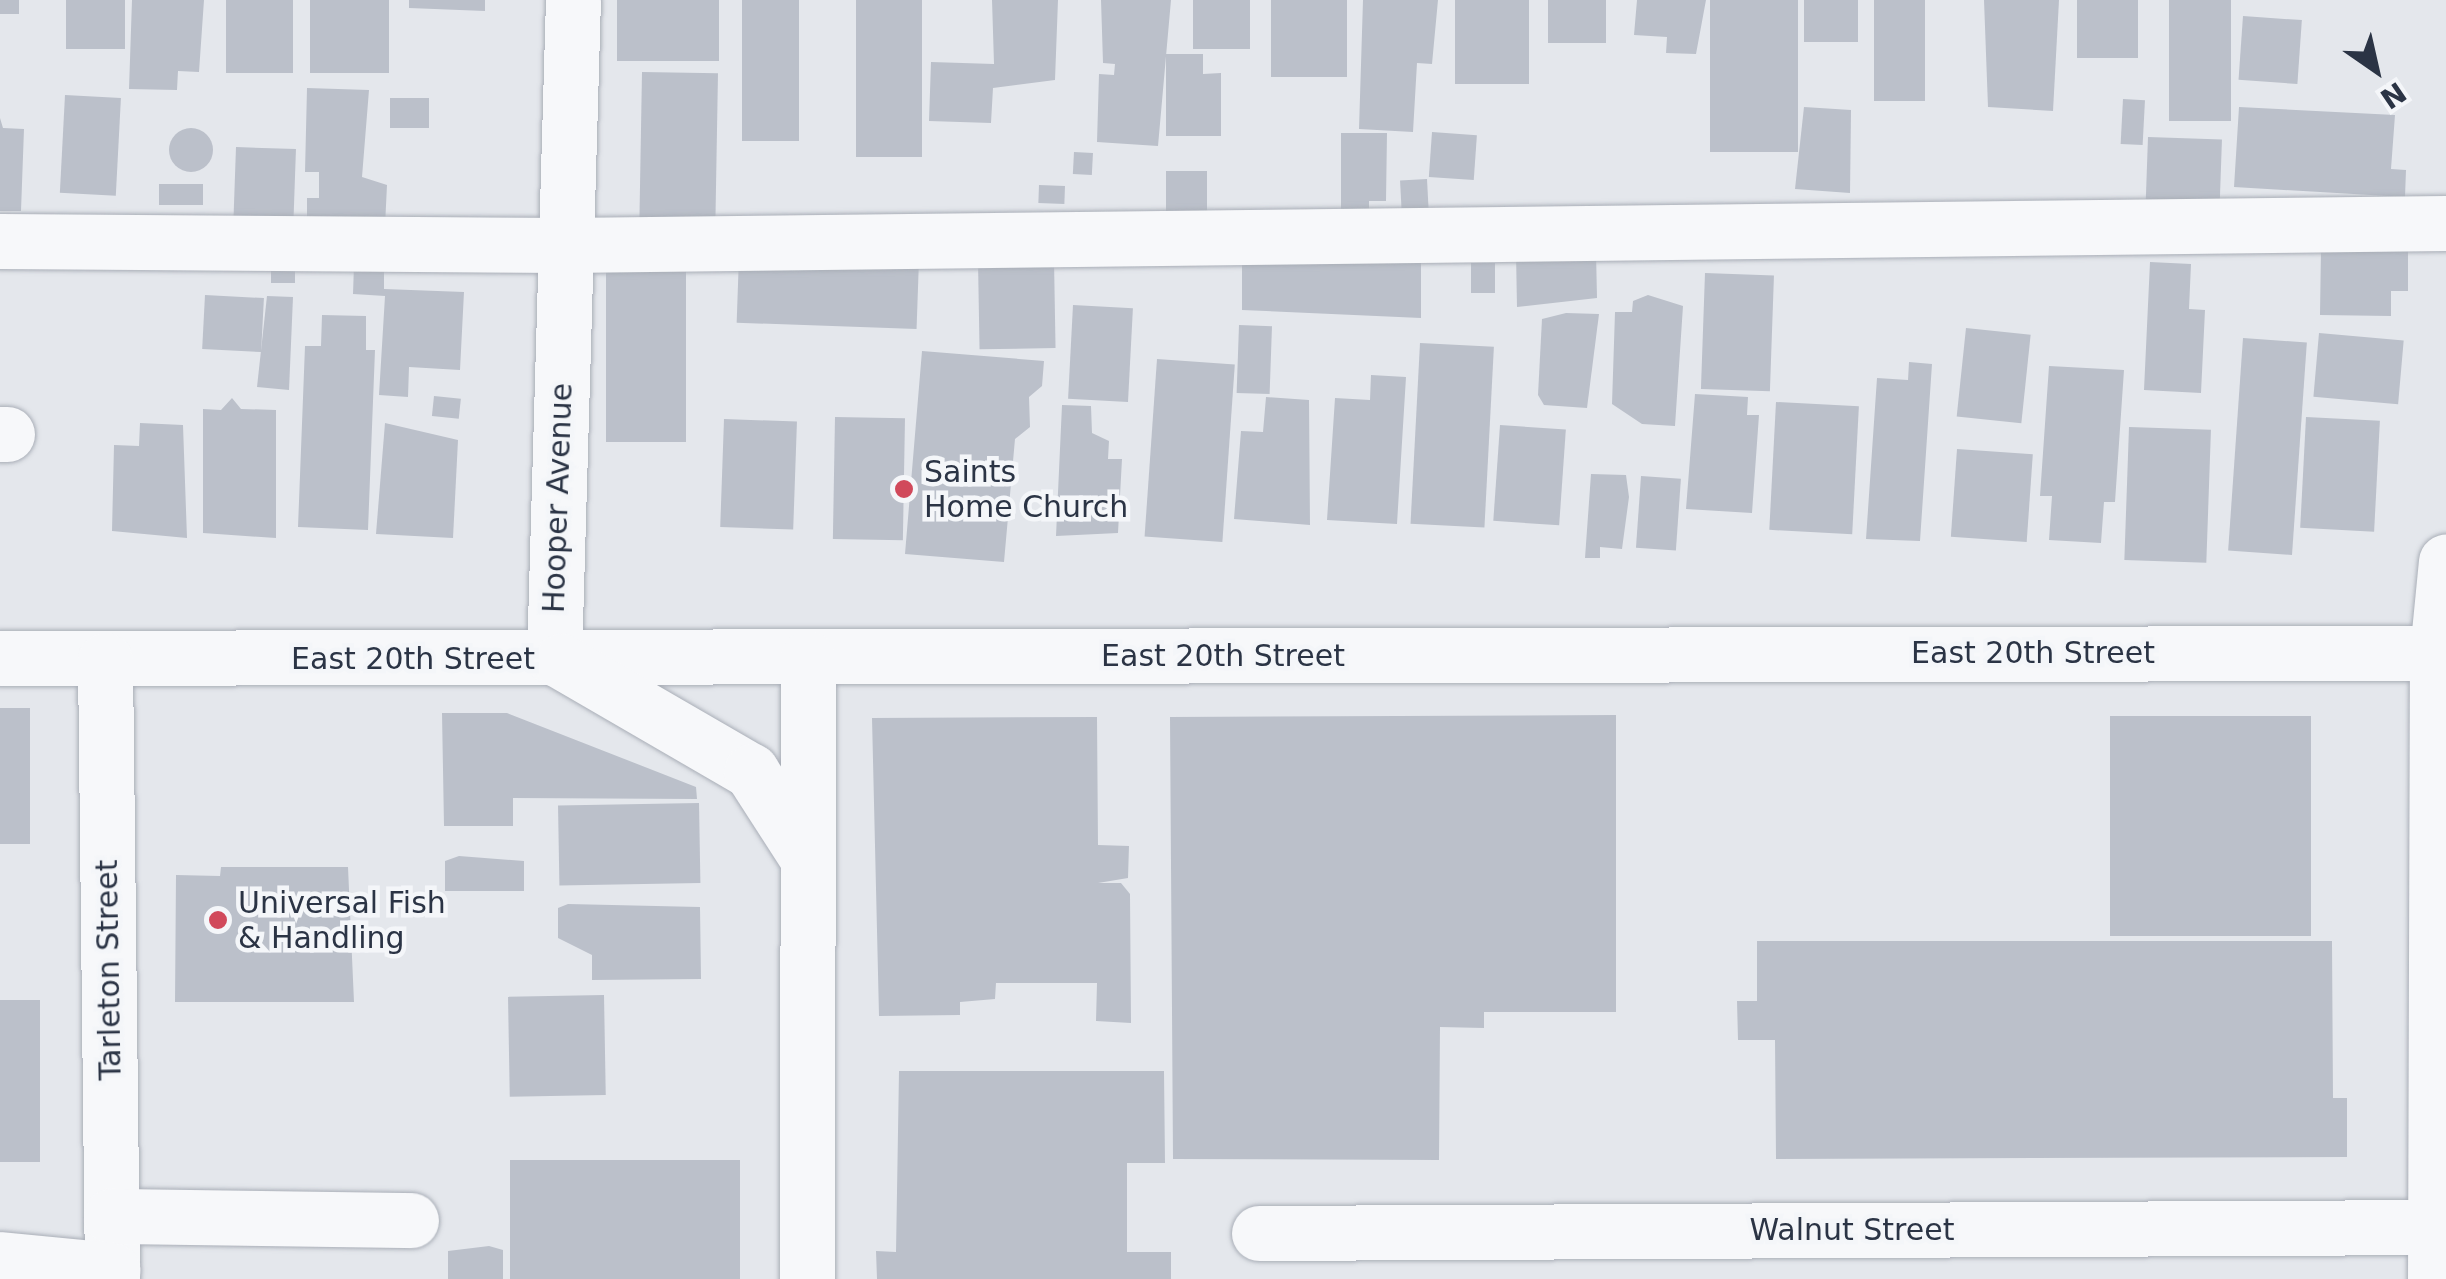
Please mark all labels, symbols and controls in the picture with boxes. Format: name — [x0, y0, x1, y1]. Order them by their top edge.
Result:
north arrow — [2326, 20, 2426, 120]
text: N — [2374, 75, 2412, 116]
street label: Hooper Avenue — [536, 382, 580, 614]
place label: Saints Home Church — [924, 454, 1128, 524]
marker: Saints Home Church — [893, 478, 915, 500]
street label: East 20th Street — [1911, 635, 2155, 671]
street label: East 20th Street — [1101, 638, 1345, 674]
street label: East 20th Street — [291, 641, 535, 677]
street label: Tarleton Street — [89, 859, 129, 1081]
place label: Universal Fish & Handling — [238, 885, 446, 956]
marker: Universal Fish & Handling — [207, 909, 229, 931]
street label: Walnut Street — [1750, 1212, 1954, 1248]

